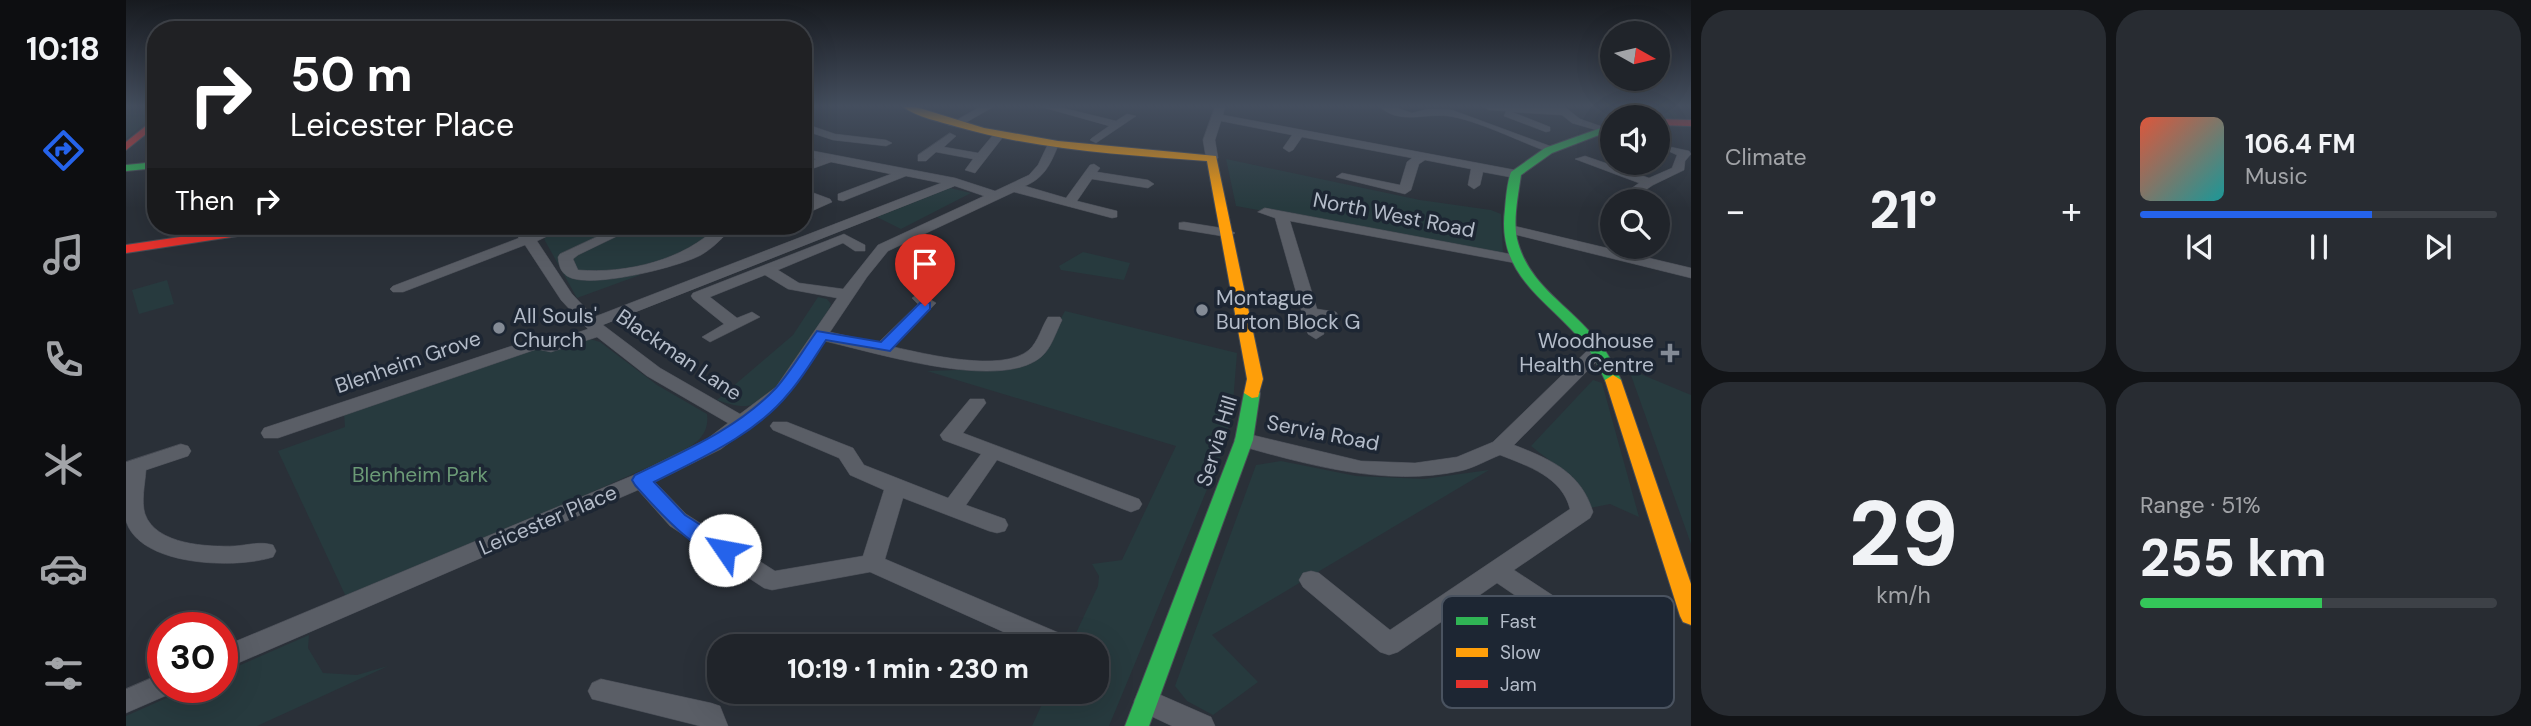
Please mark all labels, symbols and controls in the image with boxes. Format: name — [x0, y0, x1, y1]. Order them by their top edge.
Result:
north arrow — [1600, 21, 1670, 91]
map controls — [1600, 21, 1670, 259]
text: 10:18 — [26, 28, 100, 70]
text: 50 m — [290, 42, 413, 106]
icon: right — [175, 49, 266, 140]
text: Leicester Place — [290, 104, 514, 146]
button: sound — [1600, 105, 1670, 175]
icon: directions — [39, 126, 88, 175]
text: 106.4 FM — [2245, 127, 2355, 161]
text: Climate — [1725, 142, 1807, 172]
text: Music — [2245, 161, 2308, 191]
text: 21° — [1869, 176, 1938, 244]
icon: right — [248, 182, 286, 220]
text: Then — [175, 184, 234, 218]
street label: North West Road — [1311, 186, 1477, 244]
text: − — [1725, 186, 1746, 236]
text: + — [2061, 186, 2082, 236]
button: search — [1600, 189, 1670, 259]
icon: previous — [2181, 228, 2219, 266]
icon: pause — [2300, 228, 2338, 266]
icon: next — [2419, 228, 2457, 266]
icon: music — [39, 230, 88, 279]
pin — [895, 234, 955, 306]
icon: arrive — [906, 245, 944, 283]
place label: Montague Burton Block G — [1216, 284, 1360, 336]
place label: All Souls' Church — [513, 302, 597, 354]
marker: Montague Burton Block G — [1194, 302, 1210, 318]
street label: Blackman Lane — [611, 303, 747, 407]
marker: All Souls' Church — [491, 320, 507, 336]
street label: Blenheim Grove — [331, 324, 485, 400]
place label: Woodhouse Health Centre — [1519, 327, 1654, 379]
icon: phone — [39, 335, 88, 384]
marker: Woodhouse Health Centre — [1660, 343, 1680, 363]
street label: Servia Hill — [1190, 392, 1244, 490]
street label: Servia Road — [1264, 408, 1382, 458]
icon: climate — [39, 440, 88, 489]
park label: Blenheim Park — [352, 461, 488, 489]
text: 29 — [1849, 475, 1958, 593]
street label: Leicester Place — [475, 478, 621, 562]
text: Range · 51% — [2140, 490, 2261, 520]
position arrow — [688, 513, 762, 587]
text: 255 km — [2140, 524, 2327, 592]
icon: car — [39, 544, 88, 593]
text: km/h — [1876, 580, 1931, 610]
legend — [1442, 596, 1674, 708]
text: Fast — [1500, 609, 1536, 634]
speed limit sign: 30 — [147, 612, 238, 703]
text: Slow — [1500, 640, 1541, 665]
icon: filters — [39, 649, 88, 698]
text: 10:19 · 1 min · 230 m — [787, 652, 1029, 686]
text: Jam — [1500, 672, 1537, 697]

